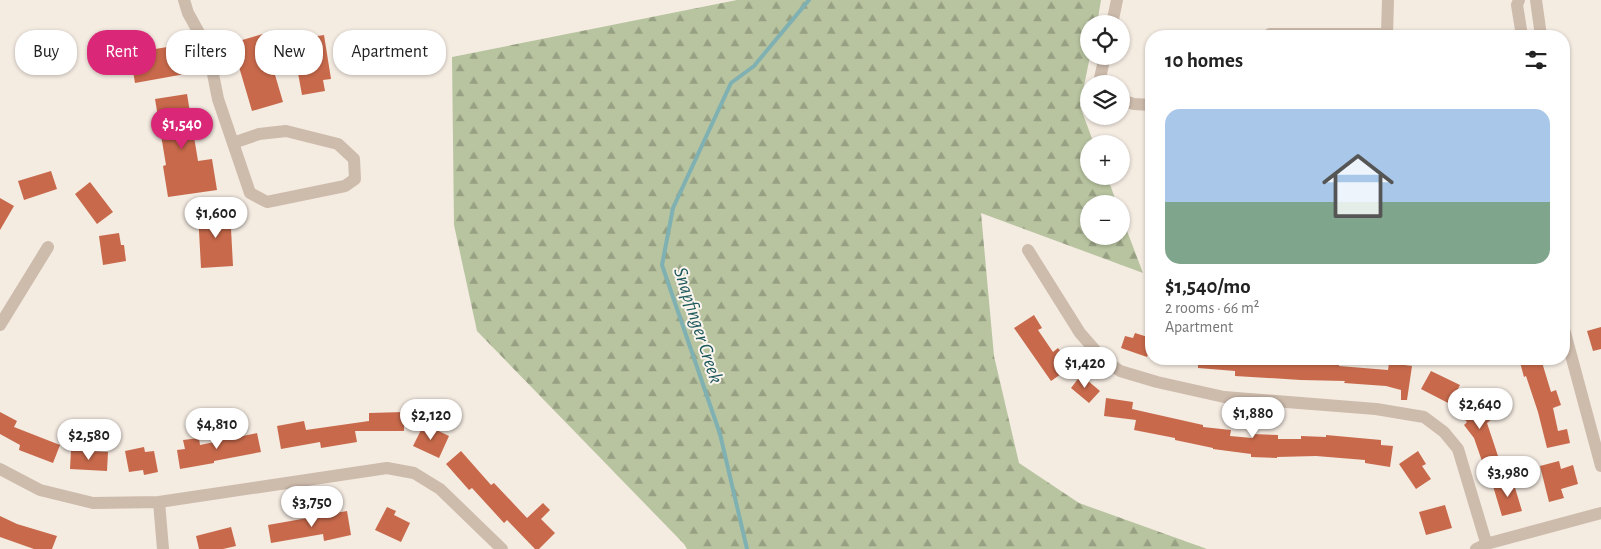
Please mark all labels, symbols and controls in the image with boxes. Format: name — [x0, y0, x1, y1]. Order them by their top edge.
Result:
map controls — [1080, 15, 1130, 245]
button: locate — [1080, 15, 1130, 65]
chip: Buy — [15, 30, 77, 75]
chip: Rent — [87, 30, 156, 75]
chip: Filters — [166, 30, 245, 75]
chip: New — [255, 30, 323, 75]
chip: Apartment — [333, 30, 446, 75]
icon: filters — [1522, 46, 1550, 74]
text: 10 homes — [1165, 50, 1243, 71]
button: layers — [1080, 75, 1130, 125]
pin: $1,540 — [141, 108, 223, 150]
text: $1,540 — [162, 116, 202, 132]
button: + — [1080, 135, 1130, 185]
icon: home — [1313, 141, 1403, 231]
button: − — [1080, 195, 1130, 245]
pin: $1,600 — [175, 196, 257, 239]
text: $1,600 — [195, 205, 237, 221]
water label: Snapfinger Creek — [670, 265, 726, 386]
text: $1,540/mo — [1165, 276, 1251, 297]
text: 2 rooms · 66 m² — [1165, 300, 1259, 316]
text: Apartment — [1165, 319, 1233, 335]
pin: $1,420 — [1044, 346, 1126, 389]
text: $1,420 — [1065, 355, 1105, 371]
pin: $2,640 — [1439, 388, 1521, 430]
pin: $1,880 — [1212, 396, 1294, 439]
text: $2,640 — [1459, 396, 1501, 412]
pin: $2,120 — [390, 398, 472, 441]
text: $1,880 — [1233, 405, 1273, 421]
text: $2,120 — [411, 407, 451, 423]
pin: $4,810 — [176, 408, 258, 450]
text: $4,810 — [197, 416, 237, 432]
pin: $2,580 — [48, 418, 130, 461]
text: $2,580 — [68, 427, 110, 443]
pin: $3,980 — [1467, 456, 1549, 498]
text: $3,980 — [1487, 464, 1529, 480]
pin: $3,750 — [271, 486, 353, 528]
text: $3,750 — [292, 494, 332, 510]

